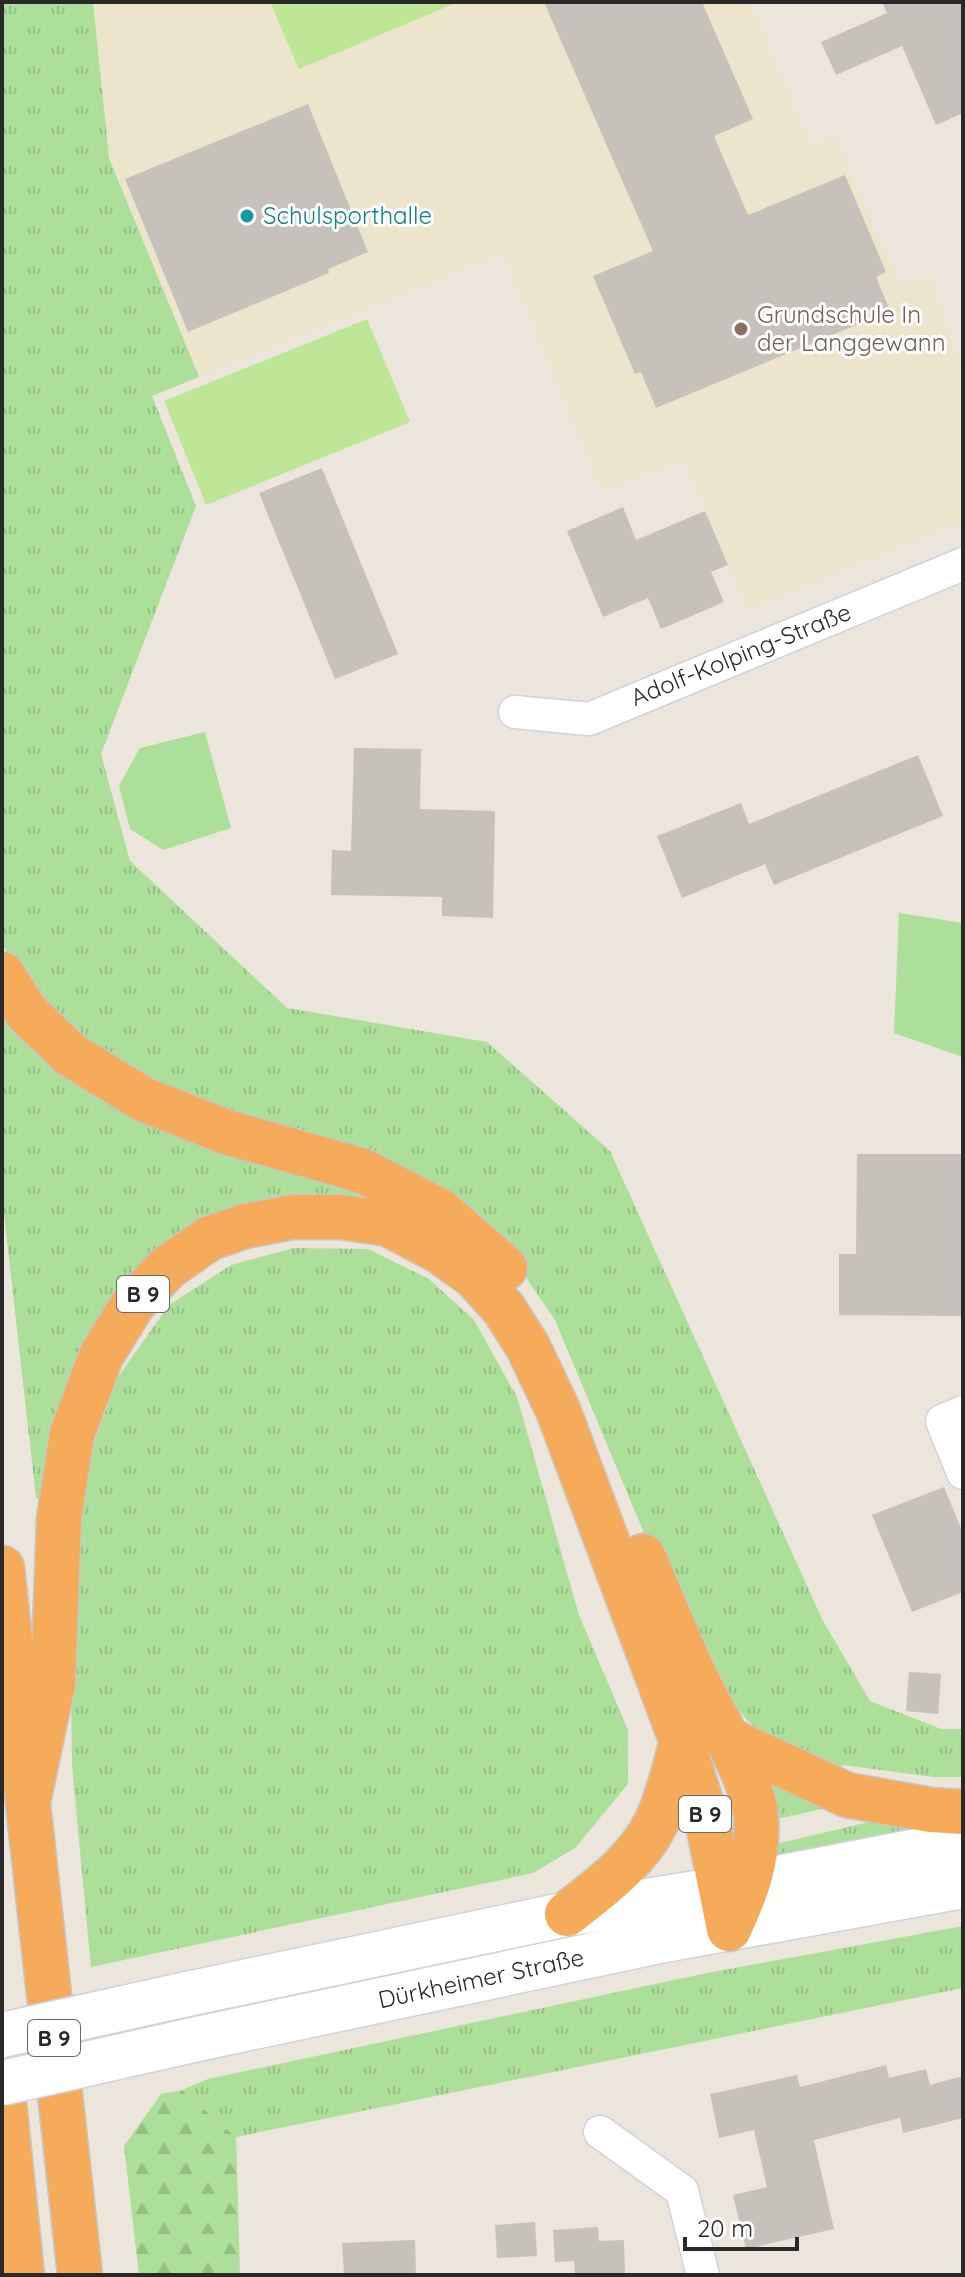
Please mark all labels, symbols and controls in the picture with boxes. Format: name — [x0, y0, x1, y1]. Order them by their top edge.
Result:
place label: Schulsporthalle — [263, 200, 432, 230]
marker: Schulsporthalle — [238, 207, 256, 225]
place label: Grundschule In der Langgewann — [757, 299, 946, 357]
marker: Grundschule In der Langgewann — [732, 320, 750, 338]
street label: Adolf-Kolping-Straße — [626, 596, 855, 712]
road number: B 9 — [117, 1276, 169, 1312]
road number: B 9 — [679, 1796, 731, 1832]
street label: Dürkheimer Straße — [375, 1942, 586, 2014]
road number: B 9 — [28, 2020, 80, 2056]
scale bar — [685, 2201, 797, 2251]
text: 20 m — [697, 2213, 753, 2243]

